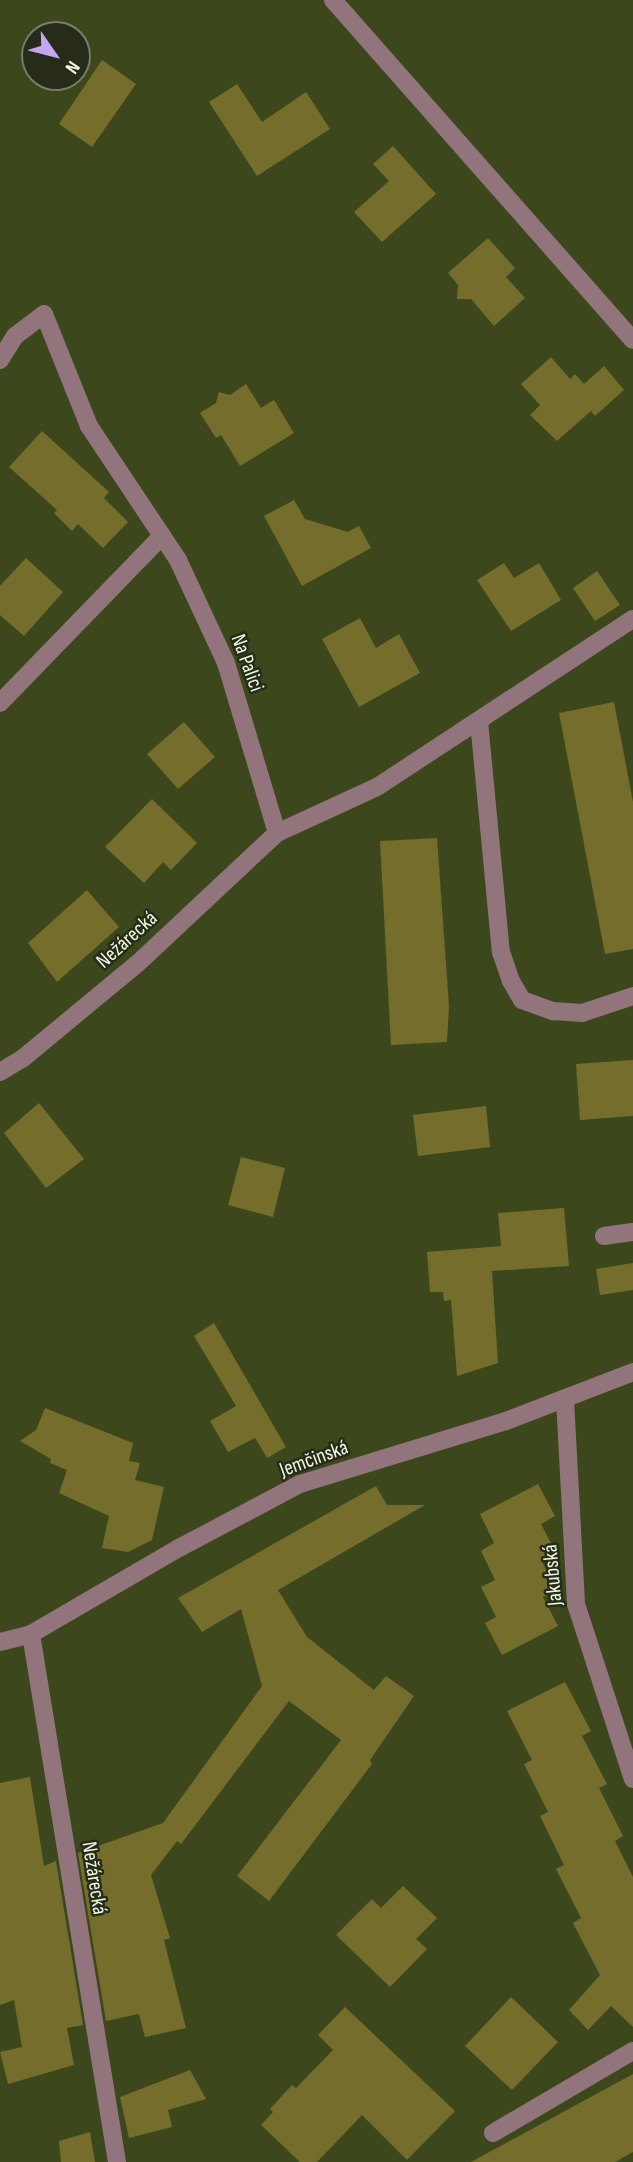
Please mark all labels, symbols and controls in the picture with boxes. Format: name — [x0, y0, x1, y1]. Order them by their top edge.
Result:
north arrow — [21, 21, 91, 91]
text: N — [60, 56, 84, 78]
street label: Na Palici — [225, 631, 269, 695]
street label: Nežárecká — [91, 906, 163, 974]
street label: Jemčinská — [276, 1435, 352, 1483]
street label: Jakubská — [538, 1543, 568, 1607]
street label: Nežárecká — [76, 1840, 112, 1916]

